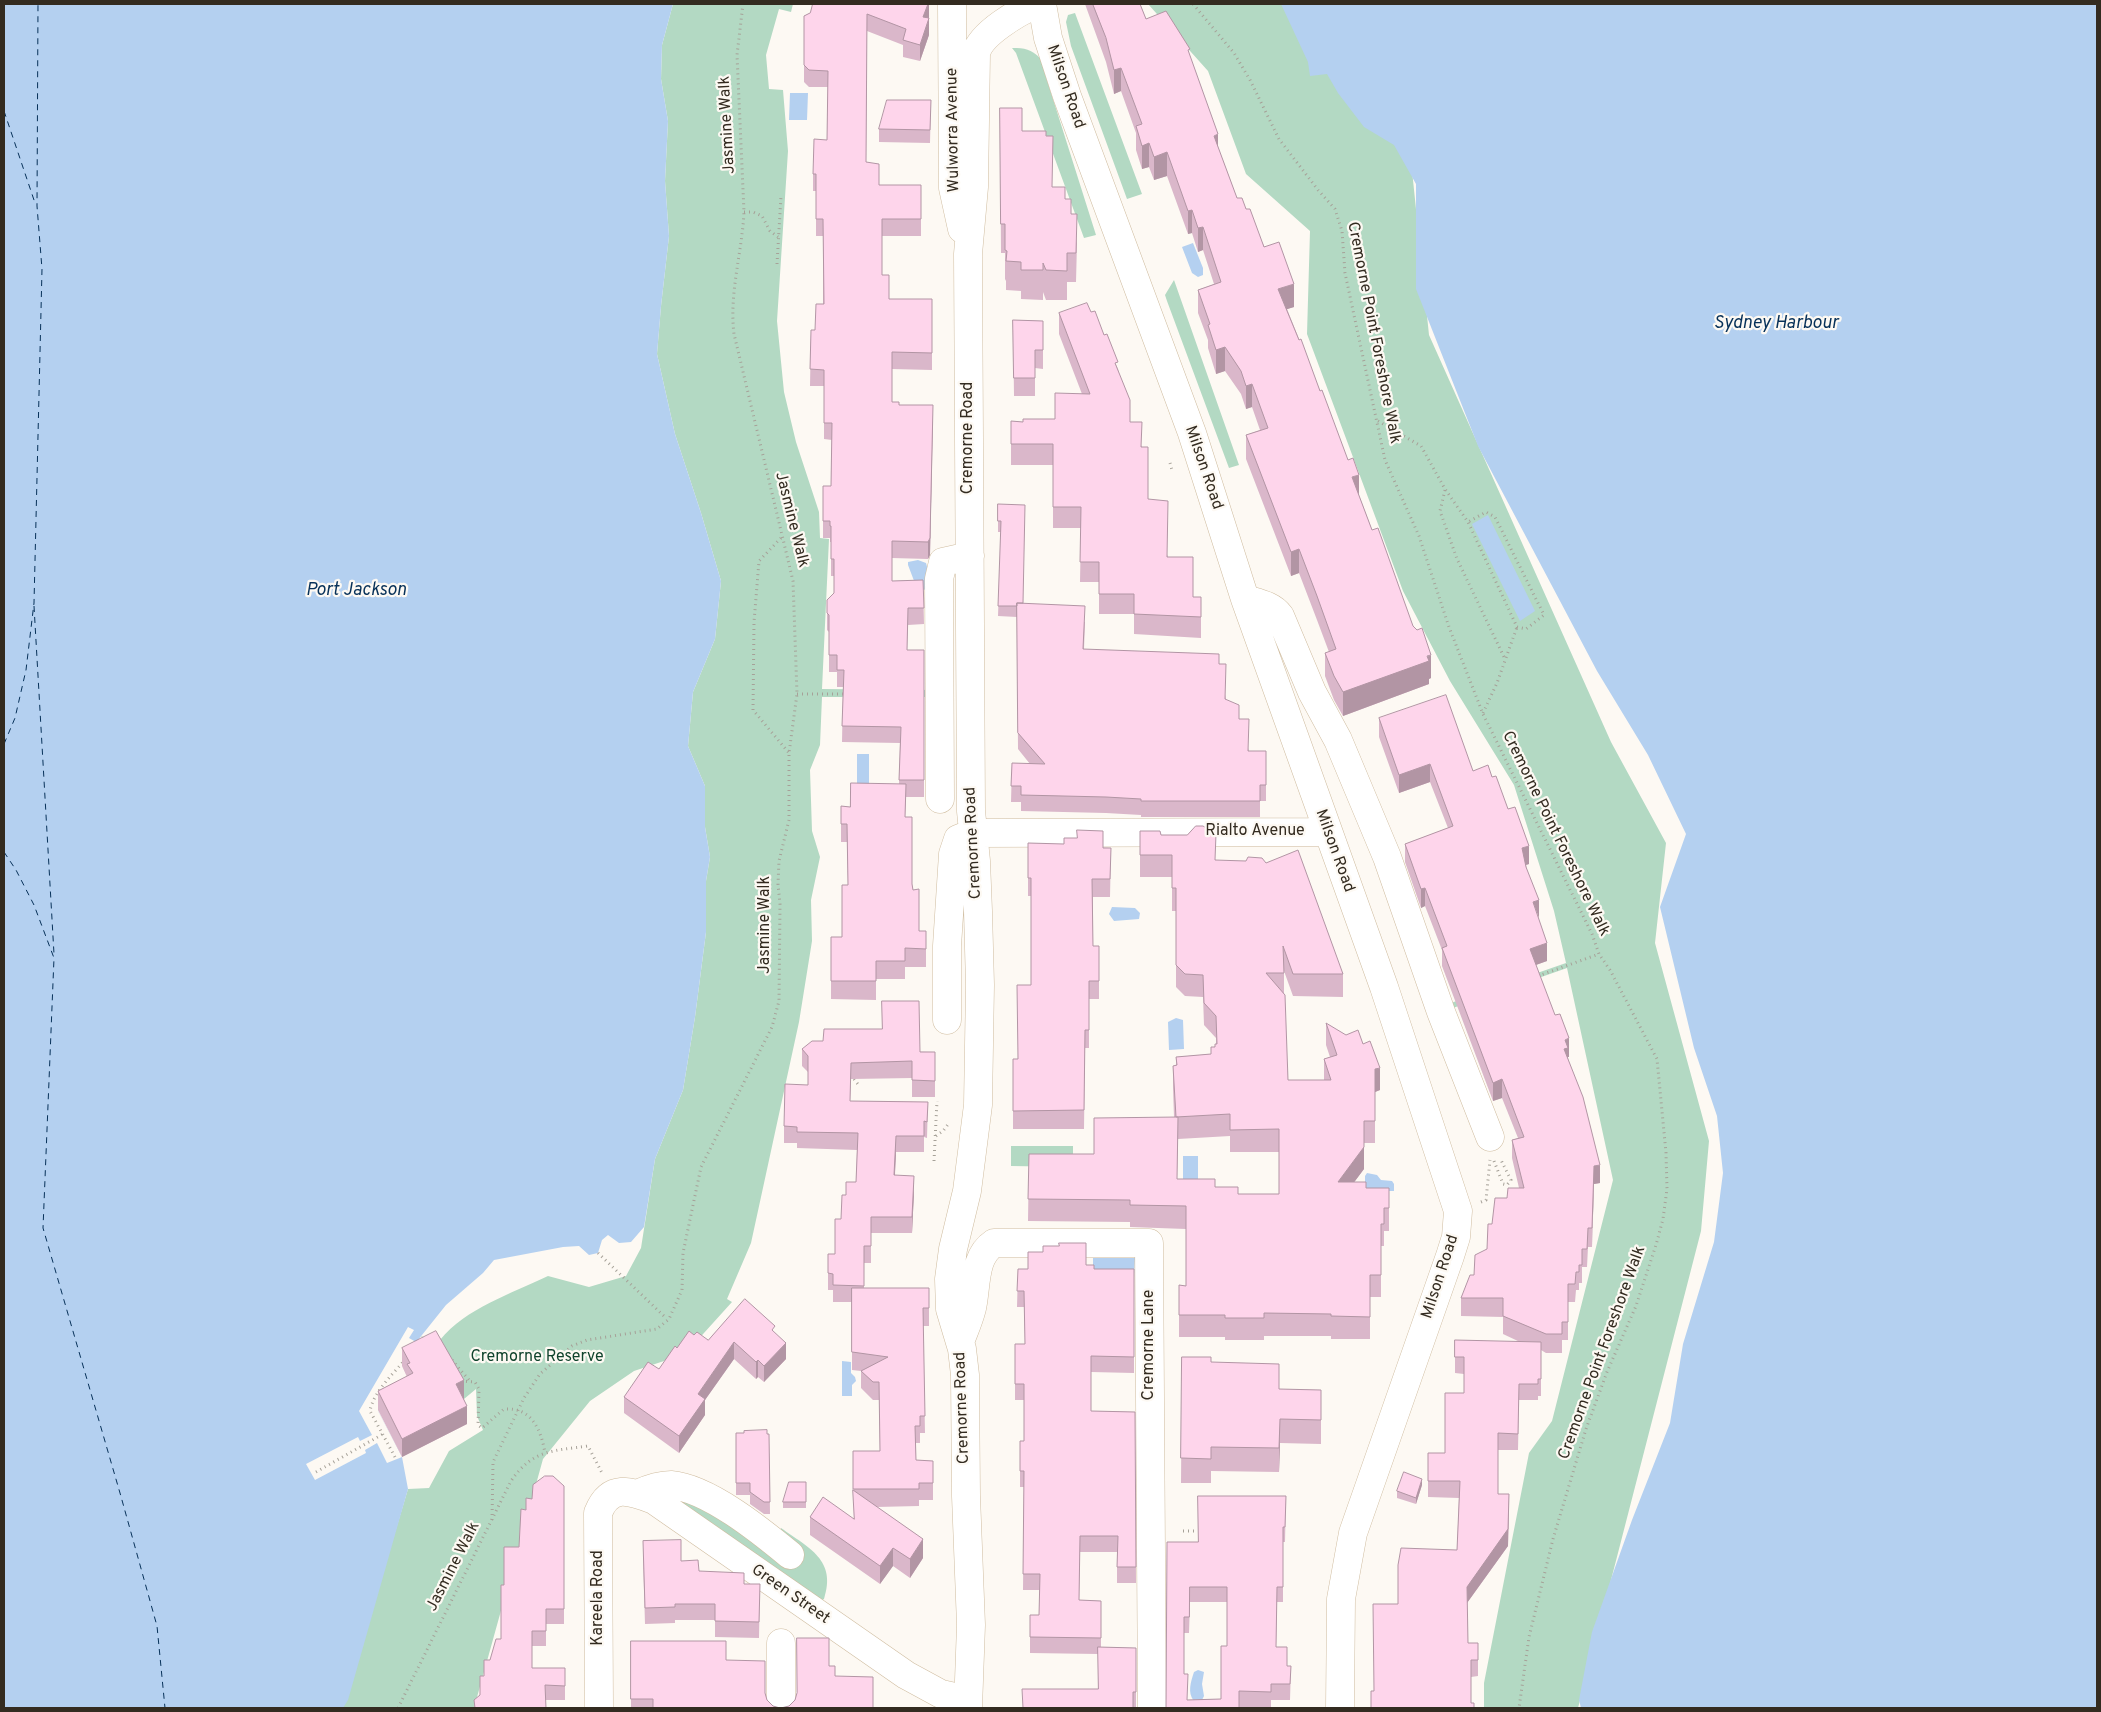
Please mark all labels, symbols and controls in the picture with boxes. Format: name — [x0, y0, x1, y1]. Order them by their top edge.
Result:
street label: Milson Road — [1042, 43, 1088, 131]
street label: Wulworra Avenue — [943, 68, 965, 192]
street label: Jasmine Walk — [716, 76, 740, 174]
street label: Cremorne Point Foreshore Walk — [1342, 220, 1404, 446]
water label: Sydney Harbour — [1714, 313, 1838, 335]
street label: Cremorne Road — [959, 382, 979, 494]
street label: Milson Road — [1180, 424, 1226, 512]
street label: Jasmine Walk — [770, 470, 812, 570]
water label: Port Jackson — [306, 580, 406, 602]
street label: Cremorne Point Foreshore Walk — [1497, 728, 1613, 940]
street label: Cremorne Road — [961, 786, 987, 900]
street label: Milson Road — [1310, 807, 1358, 895]
street label: Rialto Avenue — [1205, 822, 1305, 842]
street label: Jasmine Walk — [756, 876, 776, 974]
street label: Milson Road — [1418, 1233, 1464, 1321]
street label: Cremorne Point Foreshore Walk — [1555, 1244, 1651, 1462]
street label: Cremorne Lane — [1140, 1290, 1160, 1400]
park label: Cremorne Reserve — [470, 1348, 604, 1368]
street label: Cremorne Road — [951, 1352, 975, 1464]
street label: Jasmine Walk — [423, 1519, 485, 1615]
street label: Kareela Road — [589, 1550, 609, 1646]
street label: Green Street — [747, 1561, 833, 1629]

